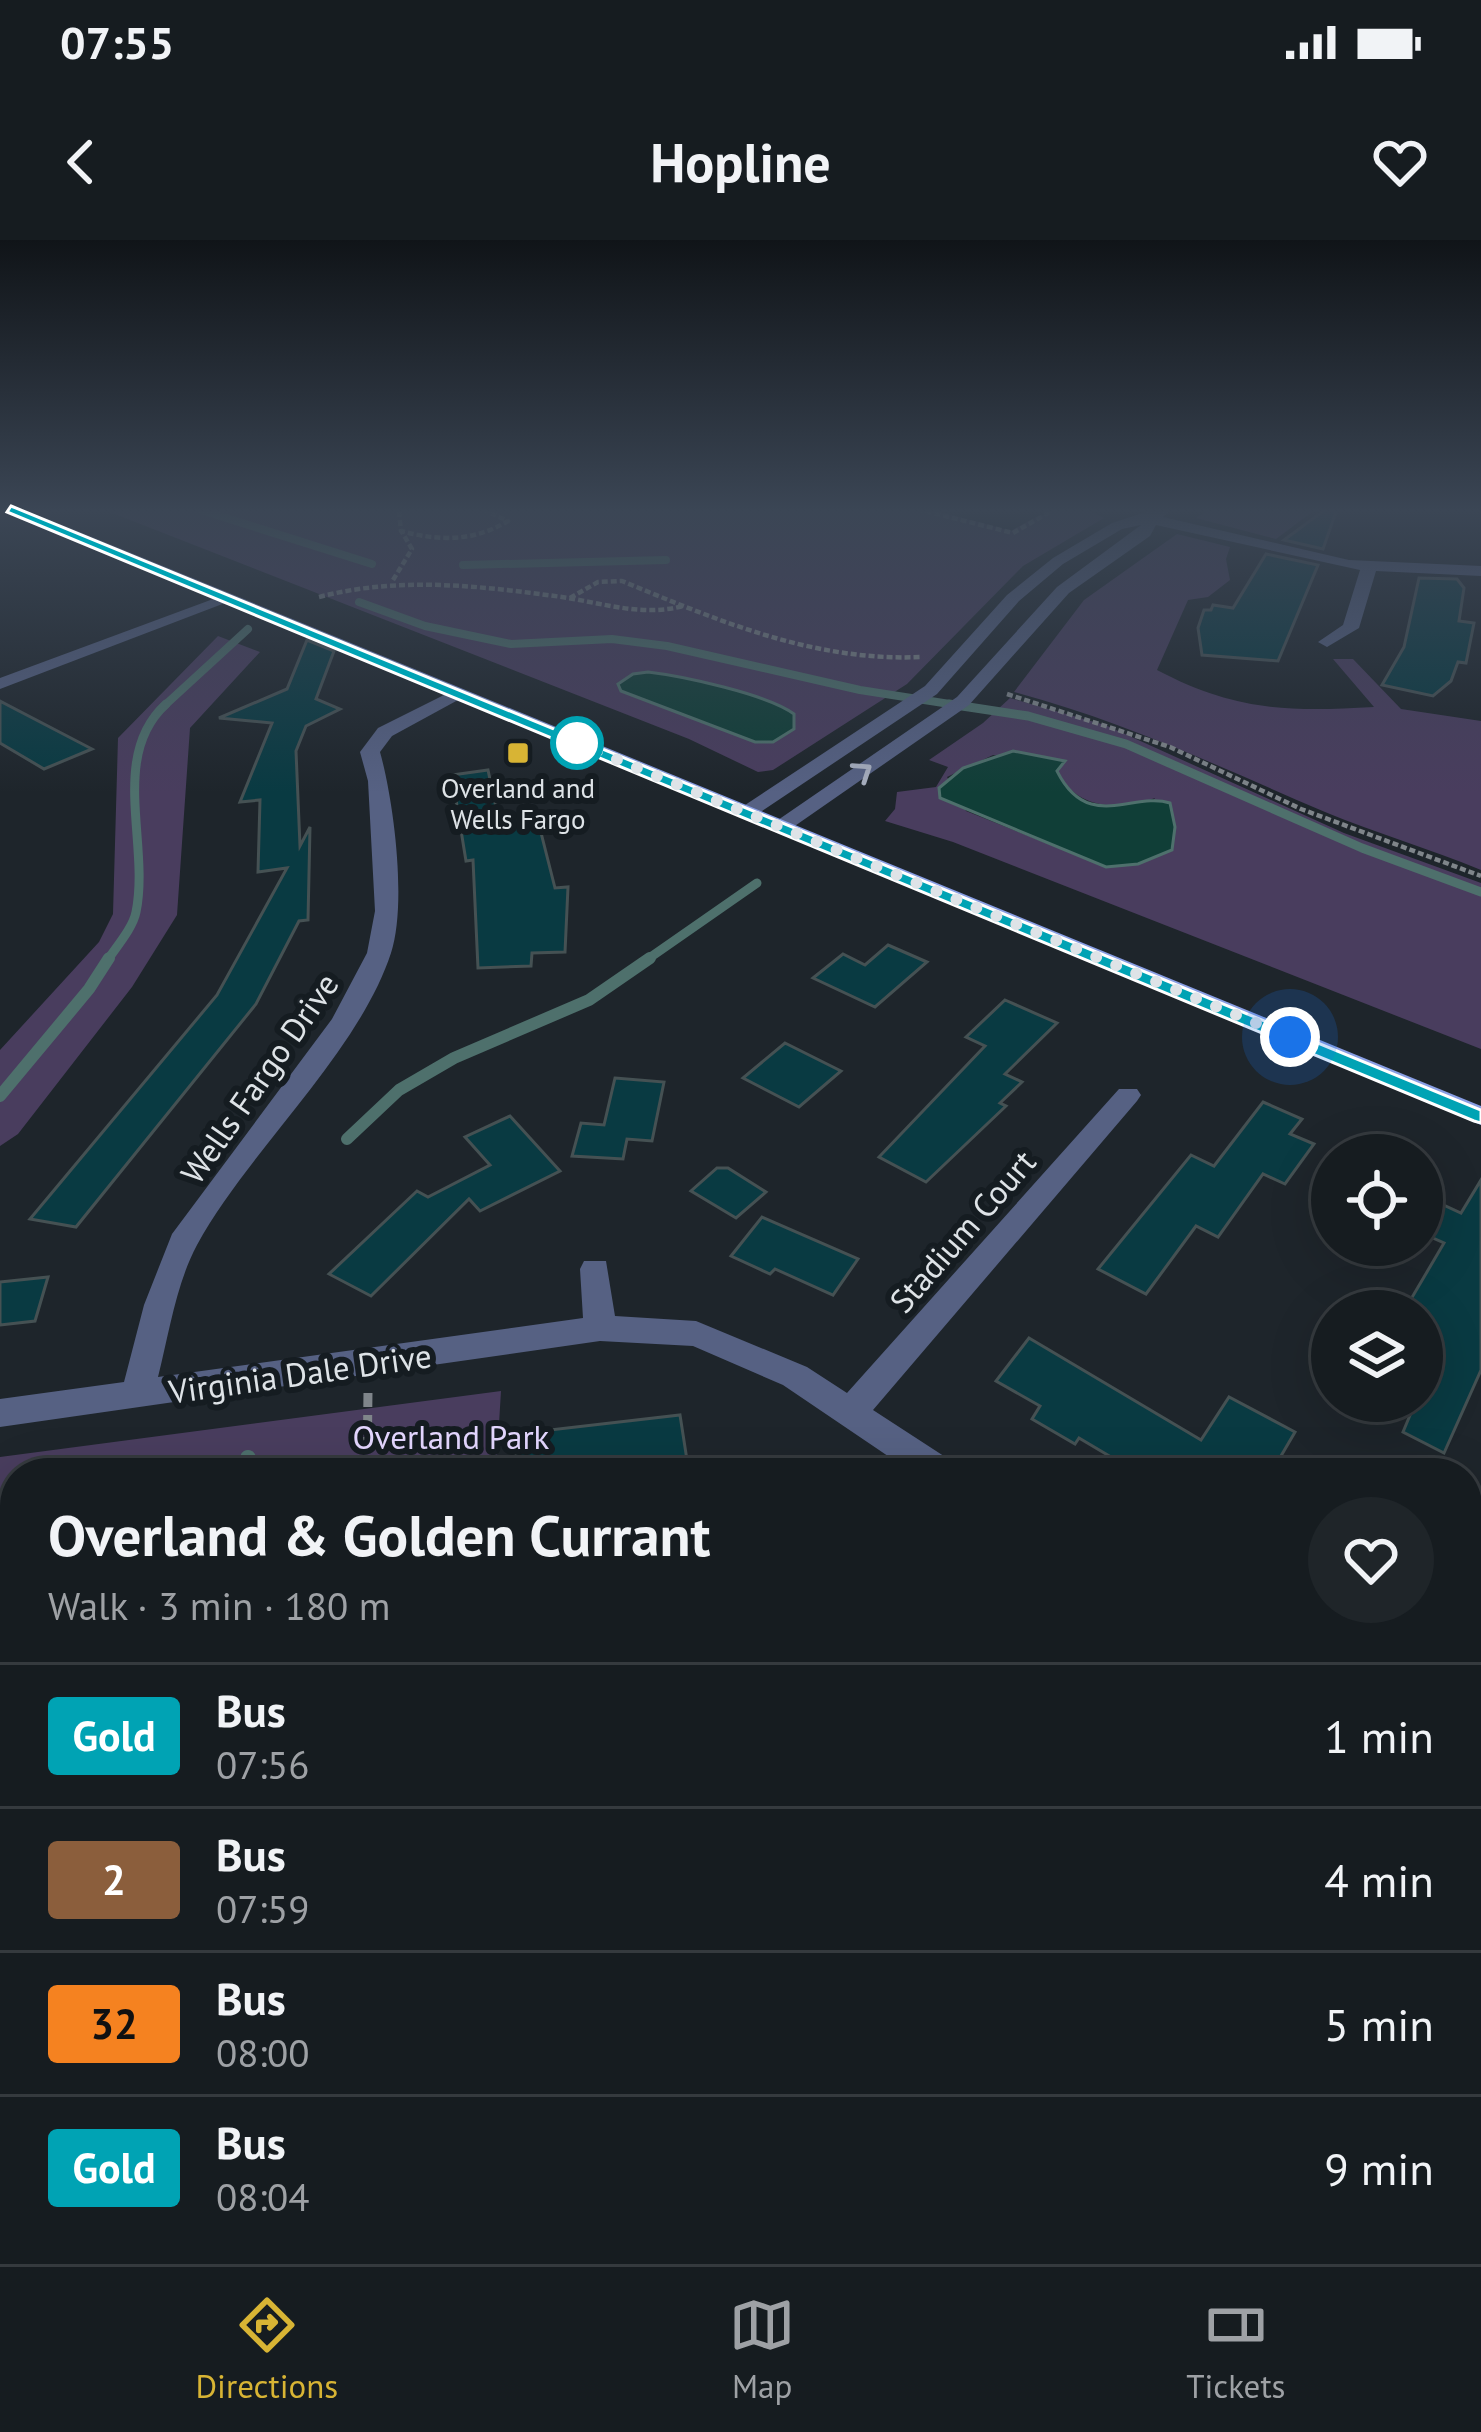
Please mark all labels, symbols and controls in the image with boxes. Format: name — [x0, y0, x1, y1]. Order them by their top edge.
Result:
text: 07:55 — [60, 13, 174, 71]
text: Hopline — [650, 127, 831, 197]
icon: back — [48, 129, 114, 195]
icon: heart — [1367, 129, 1433, 195]
unlabelled marker — [552, 718, 602, 768]
marker: Overland and Wells Fargo — [505, 740, 531, 766]
one-way arrow — [850, 763, 872, 785]
place label: Overland and Wells Fargo — [441, 771, 595, 836]
street label: Wells Fargo Drive — [170, 964, 348, 1192]
your location — [1260, 1007, 1320, 1067]
map controls — [1311, 1134, 1443, 1422]
button: locate — [1311, 1134, 1443, 1266]
street label: Stadium Court — [880, 1141, 1044, 1321]
button: layers — [1311, 1290, 1443, 1422]
street label: Virginia Dale Drive — [165, 1333, 434, 1413]
park label: Overland Park — [353, 1415, 550, 1458]
button: heart — [1308, 1497, 1434, 1623]
text: Overland & Golden Currant — [48, 1498, 710, 1572]
text: Walk · 3 min · 180 m — [48, 1580, 390, 1631]
text: Bus — [216, 1681, 286, 1739]
text: 1 min — [1324, 1707, 1434, 1765]
text: Gold — [72, 1708, 156, 1763]
text: 07:56 — [216, 1739, 310, 1790]
text: Bus — [216, 1825, 286, 1883]
text: 4 min — [1324, 1851, 1434, 1909]
text: 2 — [102, 1852, 126, 1907]
text: 07:59 — [216, 1883, 310, 1934]
text: Bus — [216, 1969, 286, 2027]
text: 5 min — [1324, 1995, 1434, 2053]
text: 32 — [90, 1996, 138, 2051]
text: 08:00 — [216, 2027, 310, 2078]
text: Bus — [216, 2113, 286, 2171]
text: 9 min — [1324, 2139, 1434, 2197]
text: Gold — [72, 2140, 156, 2195]
text: 08:04 — [216, 2171, 310, 2222]
tab: Directions — [196, 2292, 338, 2407]
tab: Map — [729, 2292, 795, 2407]
tab: Tickets — [1186, 2292, 1285, 2407]

